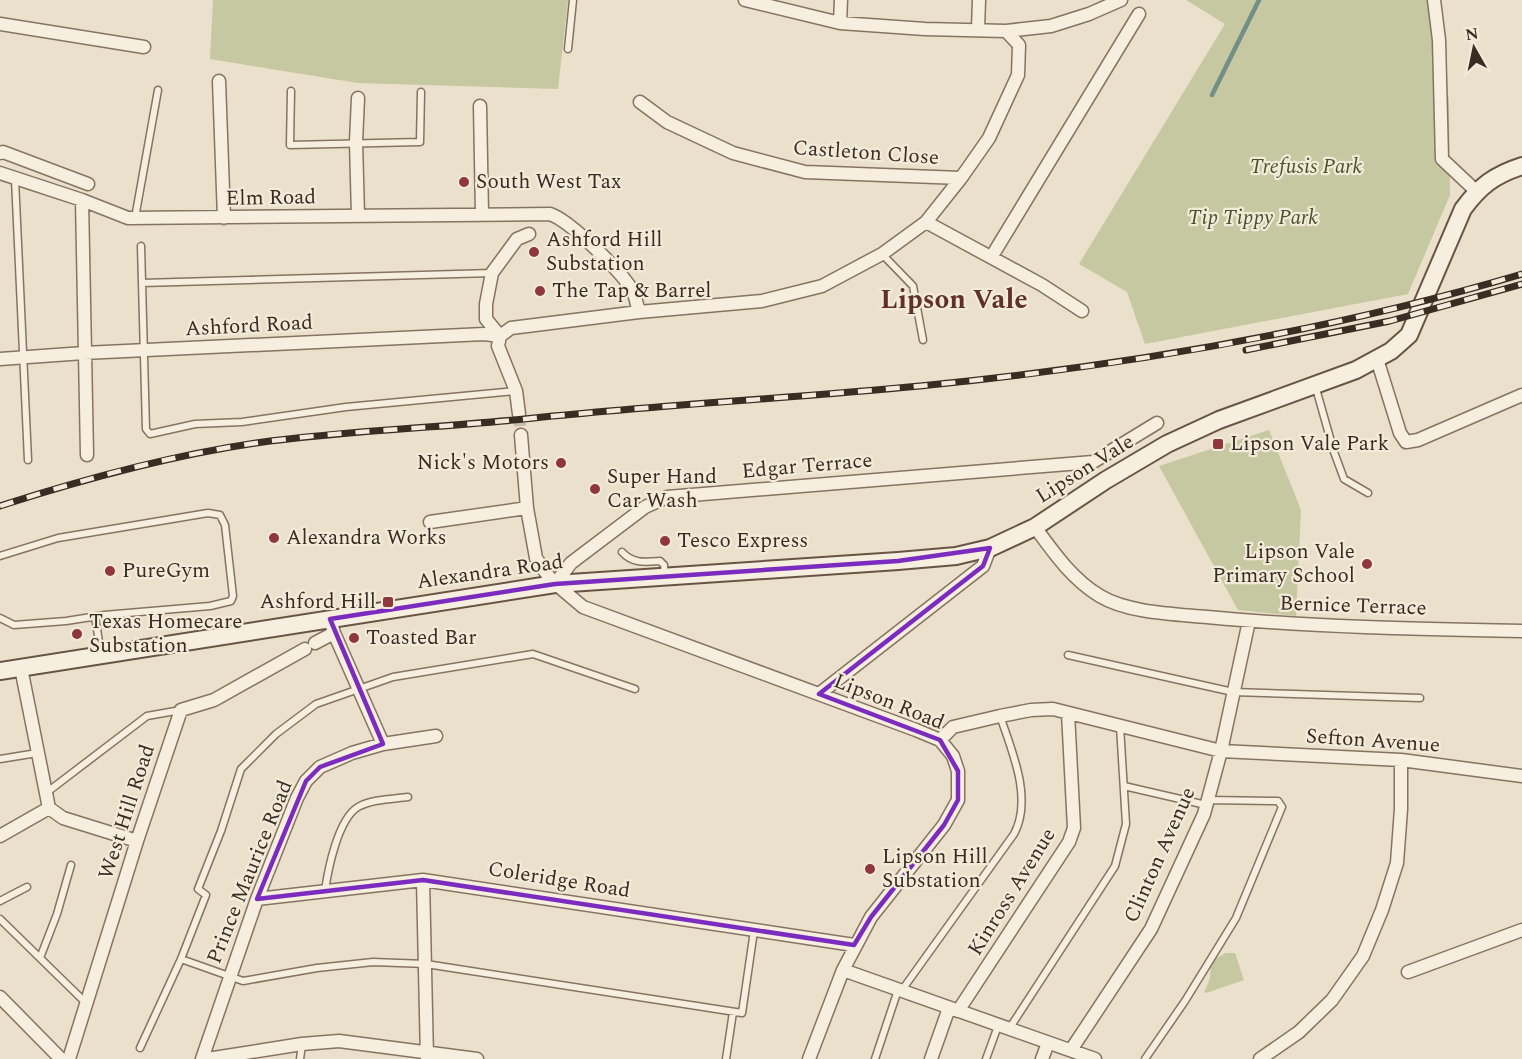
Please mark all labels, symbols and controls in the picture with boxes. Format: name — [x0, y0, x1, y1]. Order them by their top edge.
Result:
north arrow — [1444, 18, 1504, 78]
text: N — [1463, 21, 1480, 47]
street label: Castleton Close — [792, 132, 940, 174]
park label: Trefusis Park — [1250, 151, 1363, 183]
place label: South West Tax — [476, 166, 621, 198]
marker: South West Tax — [457, 175, 471, 189]
street label: Elm Road — [225, 181, 317, 215]
park label: Tip Tippy Park — [1188, 202, 1318, 234]
place label: Ashford Hill Substation — [546, 224, 663, 280]
marker: Ashford Hill Substation — [527, 245, 541, 259]
place label: The Tap & Barrel — [552, 275, 711, 307]
district label: Lipson Vale — [880, 279, 1028, 321]
marker: The Tap & Barrel — [533, 284, 547, 298]
street label: Ashford Road — [184, 307, 314, 345]
street label: Lipson Vale — [1030, 426, 1140, 512]
place label: Lipson Vale Park — [1230, 428, 1389, 460]
marker: Lipson Vale Park — [1211, 437, 1225, 451]
street label: Edgar Terrace — [740, 444, 874, 488]
place label: Nick's Motors — [417, 447, 549, 479]
marker: Nick's Motors — [554, 456, 568, 470]
place label: Super Hand Car Wash — [607, 461, 717, 517]
marker: Super Hand Car Wash — [588, 482, 602, 496]
place label: Alexandra Works — [286, 522, 447, 554]
place label: Tesco Express — [677, 525, 808, 557]
marker: Alexandra Works — [267, 531, 281, 545]
marker: Tesco Express — [658, 534, 672, 548]
place label: Lipson Vale Primary School — [1212, 536, 1355, 592]
street label: Alexandra Road — [415, 546, 565, 598]
place label: PureGym — [122, 555, 210, 587]
marker: Lipson Vale Primary School — [1360, 557, 1374, 571]
marker: PureGym — [103, 564, 117, 578]
place label: Ashford Hill — [259, 586, 376, 618]
street label: Bernice Terrace — [1279, 587, 1427, 625]
marker: Ashford Hill — [381, 595, 395, 609]
place label: Texas Homecare Substation — [89, 606, 242, 662]
place label: Toasted Bar — [366, 622, 477, 654]
marker: Texas Homecare Substation — [70, 627, 84, 641]
marker: Toasted Bar — [347, 631, 361, 645]
street label: Lipson Road — [829, 665, 949, 739]
street label: Sefton Avenue — [1305, 720, 1441, 762]
street label: West Hill Road — [90, 740, 164, 884]
street label: Prince Maurice Road — [199, 775, 301, 969]
street label: Clinton Avenue — [1116, 782, 1204, 928]
street label: Kinross Avenue — [960, 822, 1064, 962]
place label: Lipson Hill Substation — [882, 841, 988, 897]
street label: Coleridge Road — [486, 853, 632, 907]
marker: Lipson Hill Substation — [863, 862, 877, 876]

